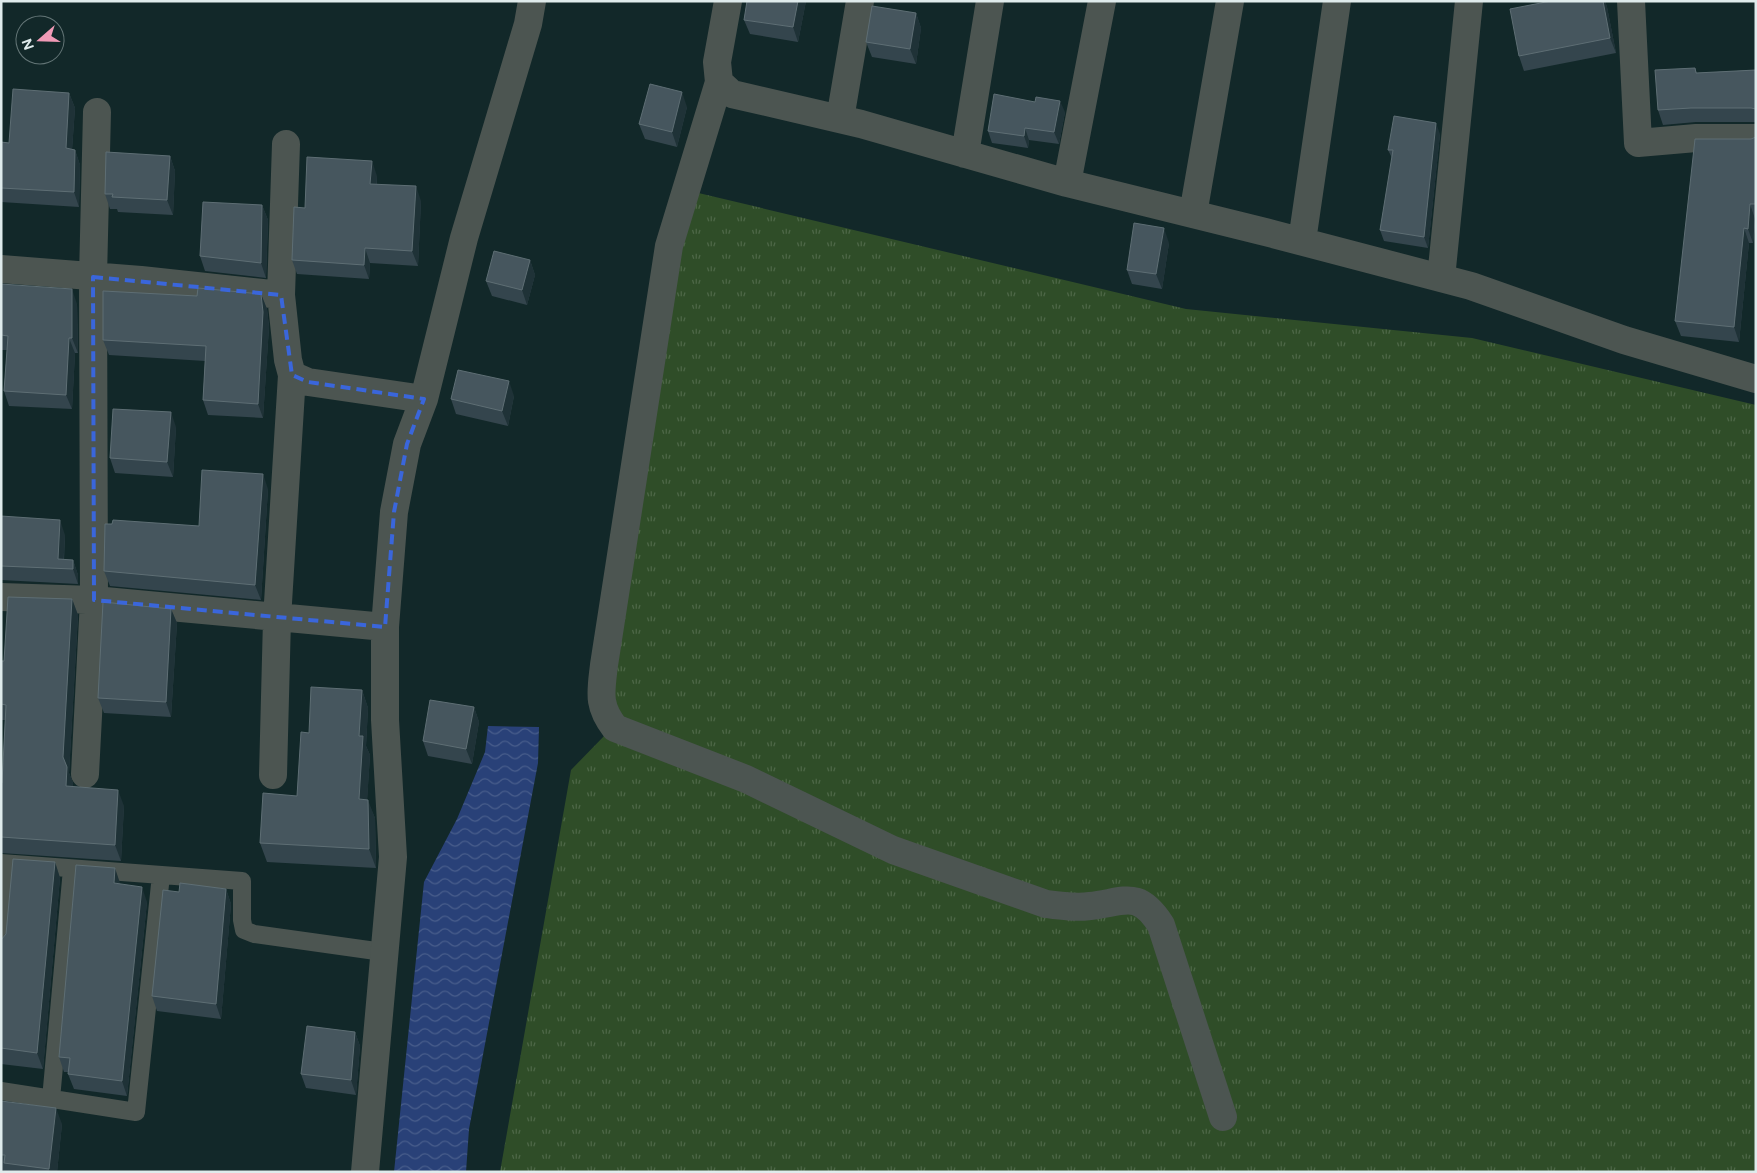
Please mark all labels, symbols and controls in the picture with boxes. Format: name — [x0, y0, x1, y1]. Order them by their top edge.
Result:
north arrow — [15, 15, 65, 65]
text: N — [18, 36, 38, 52]

